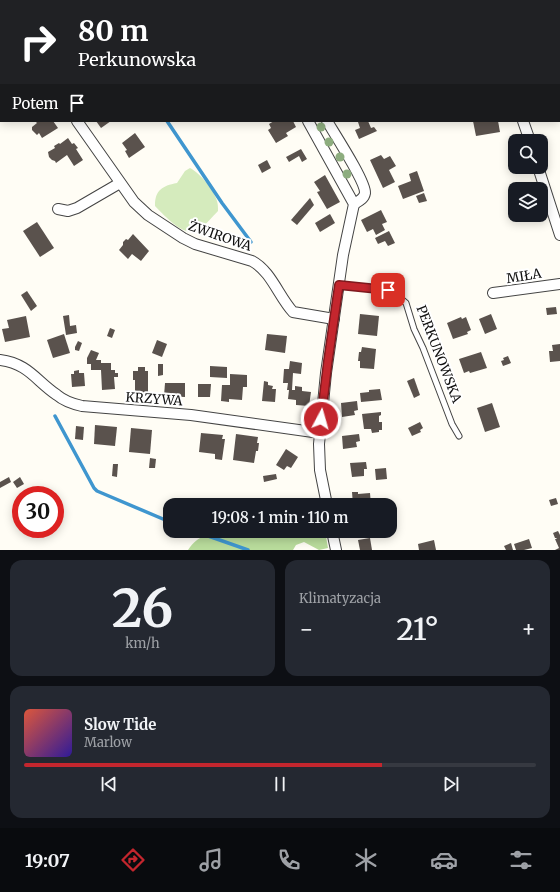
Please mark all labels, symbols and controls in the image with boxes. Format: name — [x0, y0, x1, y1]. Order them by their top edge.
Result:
text: 80 m — [78, 13, 149, 49]
icon: right — [12, 16, 64, 68]
text: Perkunowska — [78, 48, 196, 71]
icon: arrive — [66, 92, 88, 114]
text: Potem — [12, 94, 58, 113]
map controls — [508, 134, 548, 222]
button: search — [508, 134, 548, 174]
button: layers — [508, 182, 548, 222]
street label: ŻWIROWA — [186, 217, 255, 255]
street label: MIŁA — [505, 265, 544, 287]
pin — [371, 273, 405, 307]
icon: arrive — [377, 279, 399, 301]
street label: PERKUNOWSKA — [413, 303, 466, 406]
street label: KRZYWA — [125, 389, 184, 410]
position arrow — [300, 398, 342, 440]
speed limit sign: 30 — [12, 486, 64, 538]
text: 19:08 · 1 min · 110 m — [212, 508, 348, 527]
text: 26 — [112, 576, 173, 641]
text: Klimatyzacja — [299, 590, 381, 607]
text: 21° — [396, 610, 439, 648]
text: − — [299, 615, 314, 643]
text: + — [521, 615, 536, 643]
text: km/h — [125, 635, 160, 652]
text: Slow Tide — [84, 715, 156, 734]
text: Marlow — [84, 734, 132, 751]
icon: previous — [98, 773, 120, 795]
icon: pause — [269, 773, 291, 795]
icon: next — [440, 773, 462, 795]
icon: directions — [119, 846, 147, 874]
icon: music — [197, 846, 225, 874]
icon: phone — [275, 846, 303, 874]
icon: climate — [352, 846, 380, 874]
icon: car — [430, 846, 458, 874]
icon: filters — [507, 846, 535, 874]
text: 19:07 — [25, 849, 70, 872]

